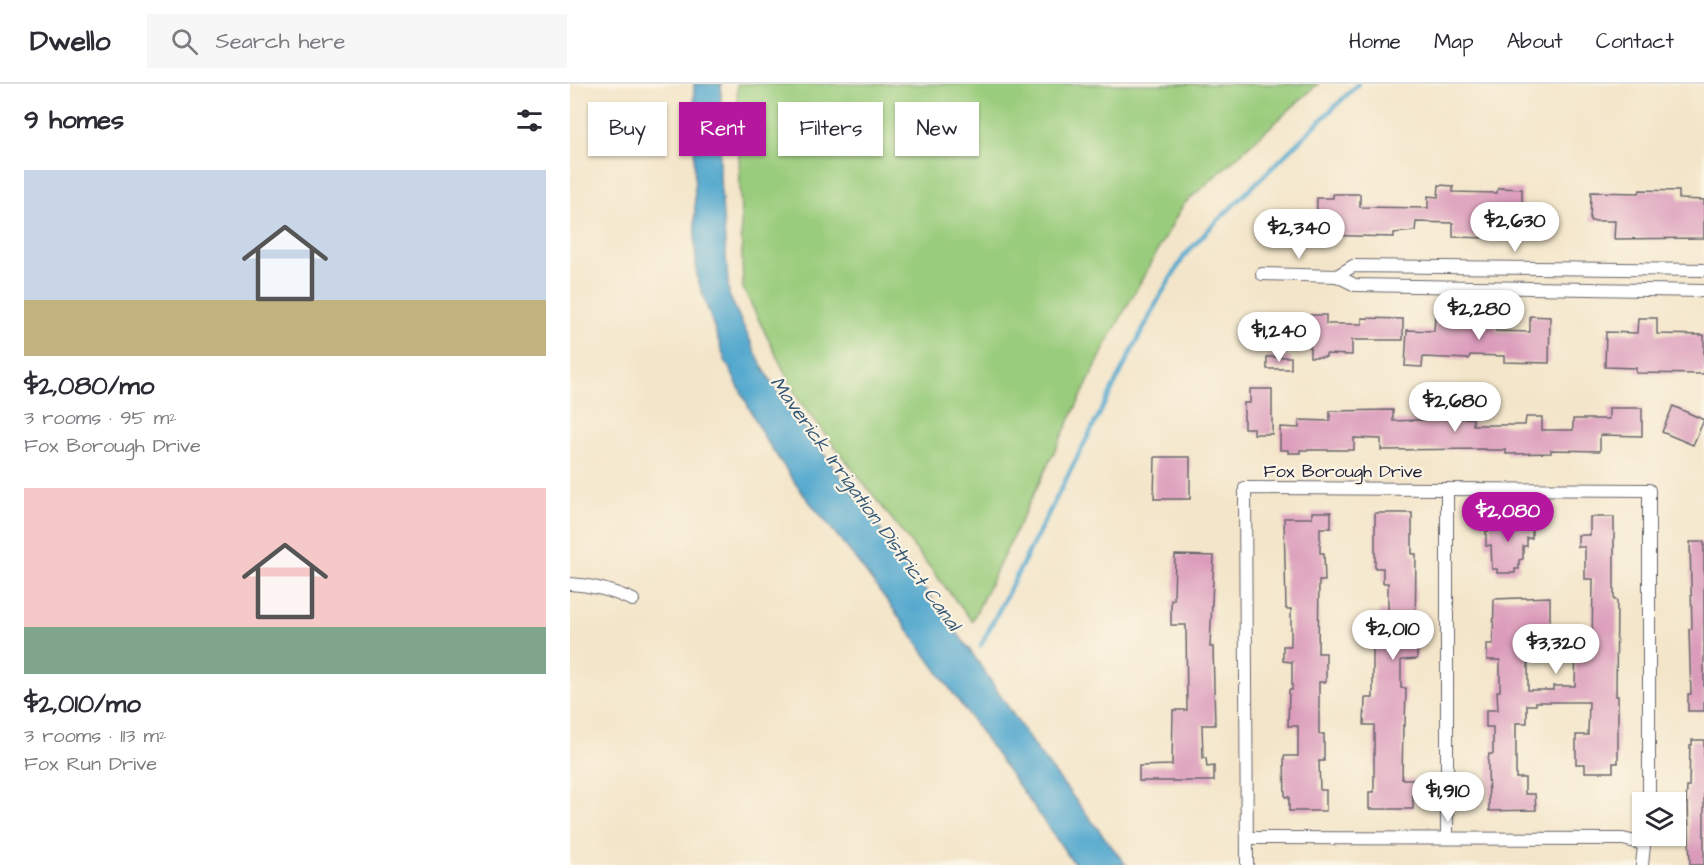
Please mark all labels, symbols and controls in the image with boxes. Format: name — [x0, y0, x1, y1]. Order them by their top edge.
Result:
search box — [147, 14, 567, 68]
text: Dwello — [30, 22, 111, 61]
icon: search — [168, 25, 201, 58]
text: Search here — [216, 26, 345, 57]
text: Home — [1349, 27, 1401, 56]
text: Map — [1434, 27, 1474, 56]
text: About — [1507, 27, 1563, 56]
text: Contact — [1596, 27, 1674, 56]
text: 9 homes — [24, 102, 124, 138]
chip: Buy — [588, 102, 667, 156]
chip: Rent — [679, 102, 766, 156]
chip: Filters — [778, 102, 883, 156]
chip: New — [895, 102, 979, 156]
icon: filters — [513, 104, 546, 137]
pin: $2,630 — [1466, 202, 1564, 253]
text: $2,630 — [1484, 207, 1546, 235]
icon: home — [231, 209, 339, 317]
pin: $2,340 — [1250, 209, 1348, 260]
text: $2,340 — [1268, 214, 1330, 242]
pin: $2,280 — [1430, 290, 1528, 341]
text: $2,280 — [1447, 295, 1511, 323]
pin: $1,240 — [1230, 312, 1328, 363]
text: $1,240 — [1252, 317, 1306, 345]
text: $2,080/mo — [24, 368, 154, 404]
water label: Maverick Irrigation District Canal — [762, 371, 969, 640]
pin: $2,680 — [1406, 382, 1504, 433]
text: $2,680 — [1423, 387, 1487, 415]
text: 3 rooms · 95 m² — [24, 404, 177, 432]
text: Fox Borough Drive — [24, 432, 201, 460]
street label: Fox Borough Drive — [1263, 459, 1423, 485]
pin: $2,080 — [1459, 492, 1557, 543]
text: $2,080 — [1476, 497, 1540, 525]
icon: home — [231, 527, 339, 635]
pin: $2,010 — [1344, 610, 1442, 661]
text: $2,010 — [1366, 615, 1420, 643]
pin: $3,320 — [1507, 624, 1605, 675]
text: $3,320 — [1526, 629, 1586, 657]
text: $2,010/mo — [24, 686, 141, 722]
text: 3 rooms · 113 m² — [24, 722, 167, 750]
text: Fox Run Drive — [24, 750, 157, 778]
pin: $1,910 — [1399, 772, 1497, 823]
text: $1,910 — [1426, 777, 1470, 805]
map controls — [1632, 792, 1686, 846]
button: layers — [1632, 792, 1686, 846]

